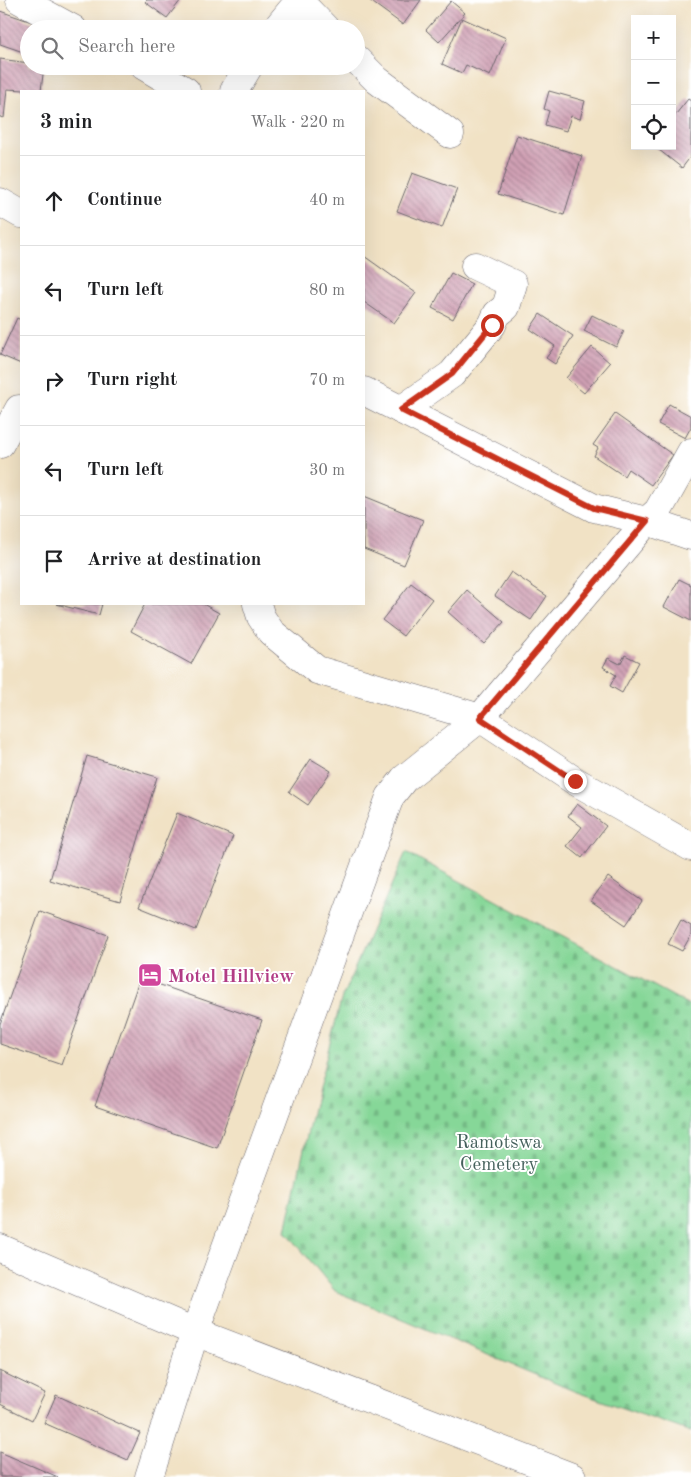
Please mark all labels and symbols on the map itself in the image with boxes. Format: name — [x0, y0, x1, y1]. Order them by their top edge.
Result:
route start — [481, 314, 504, 337]
route end — [564, 770, 587, 793]
hotel icon: Motel Hillview — [137, 962, 163, 988]
place label: Motel Hillview — [168, 968, 294, 987]
park label: Ramotswa Cemetery — [456, 1134, 543, 1175]

